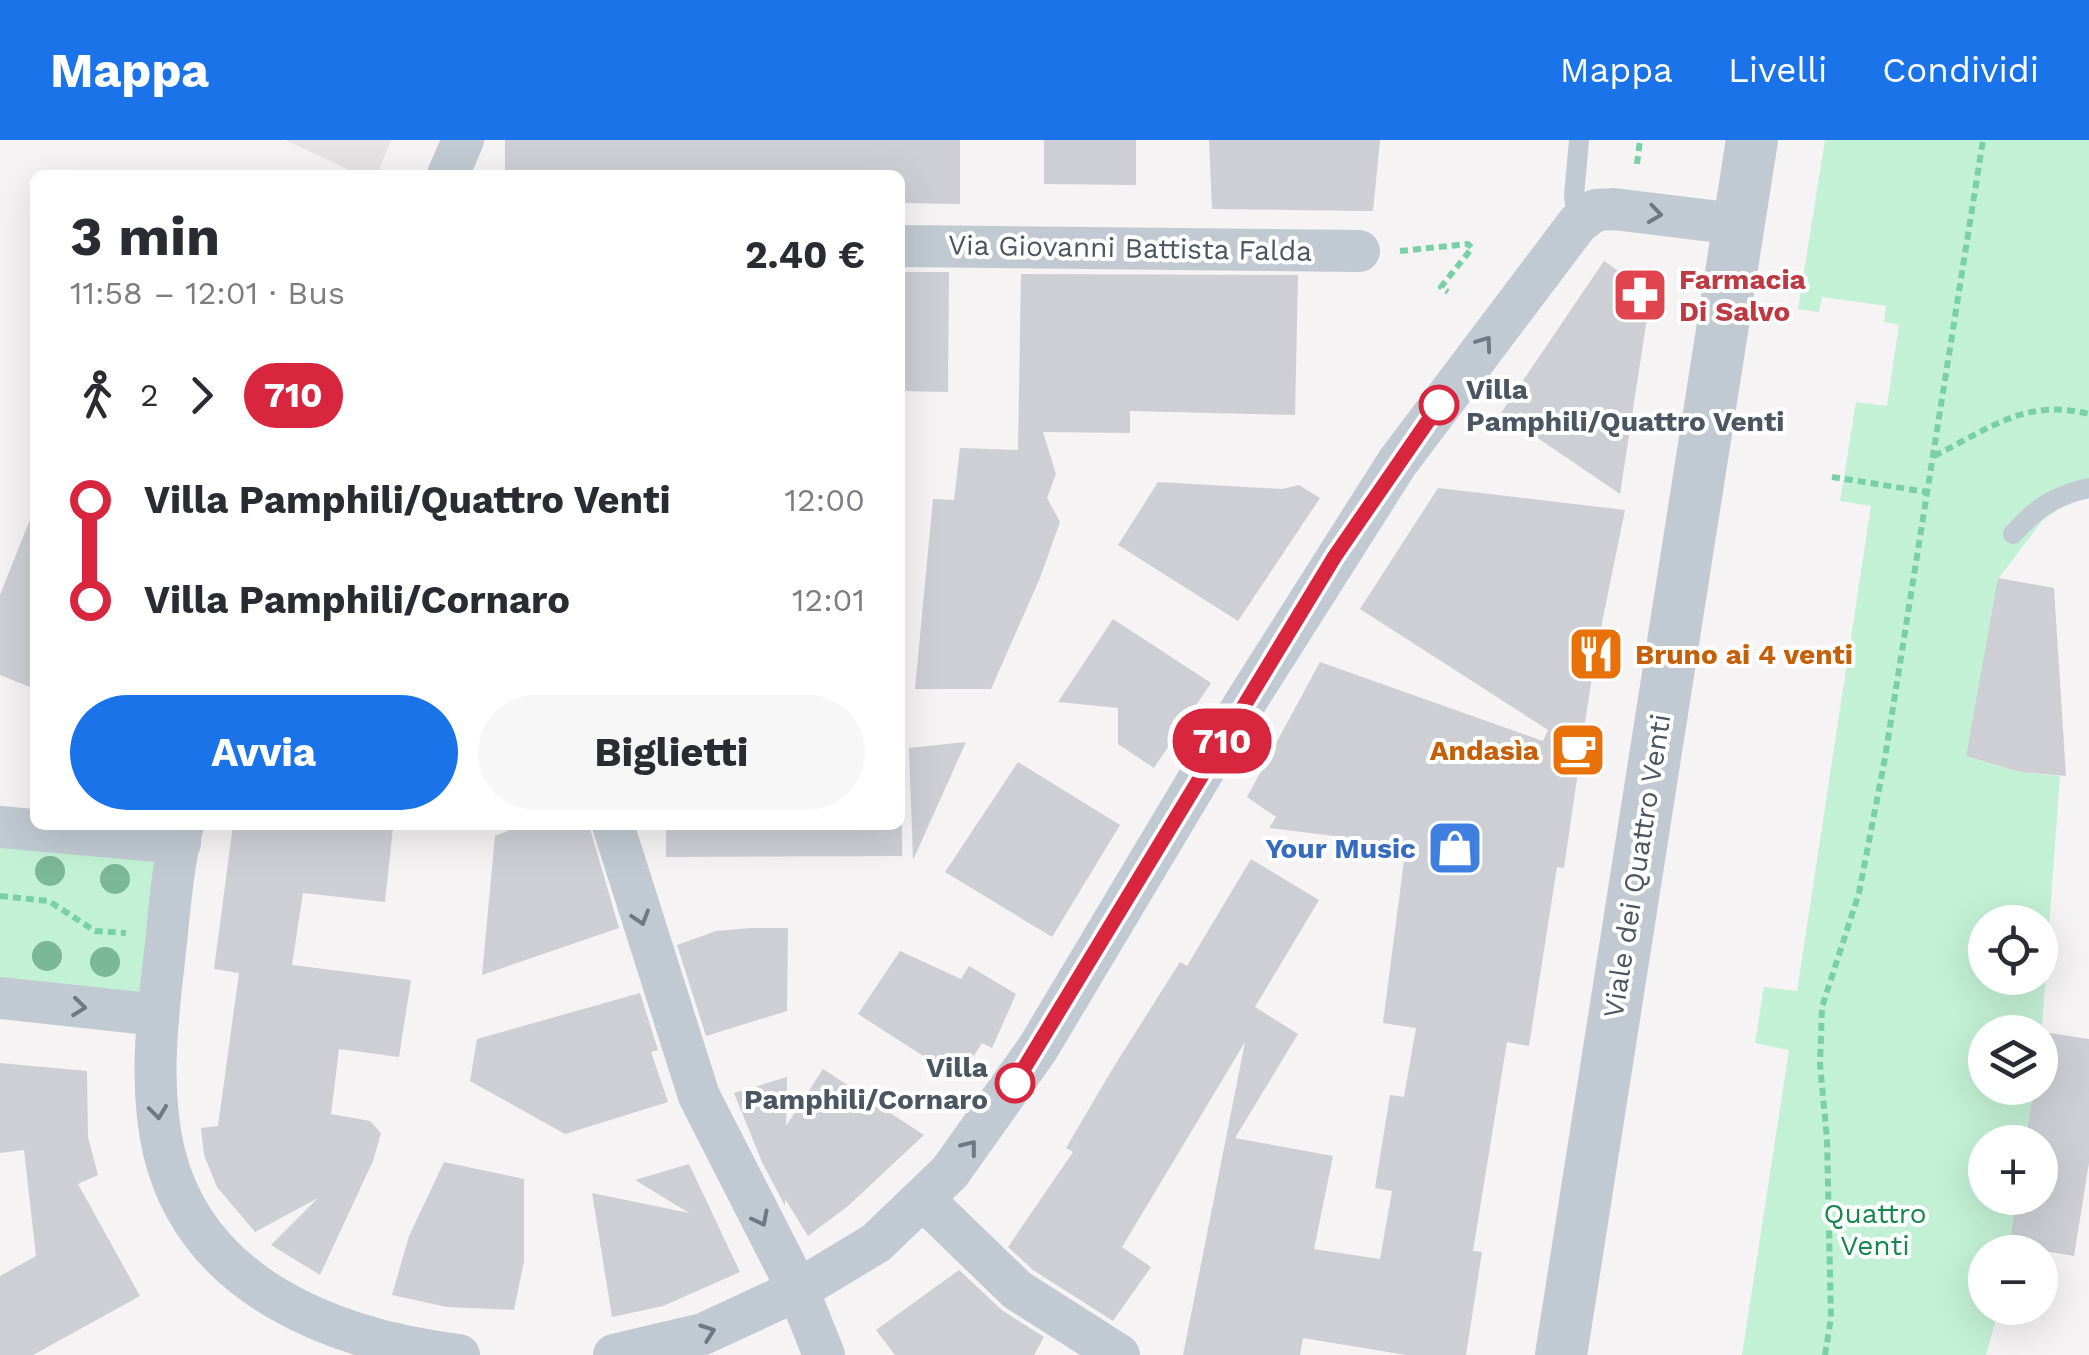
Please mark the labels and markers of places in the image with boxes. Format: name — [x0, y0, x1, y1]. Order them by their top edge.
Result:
place label: Farmacia Di Salvo — [1679, 263, 1807, 328]
pharmacy icon: Farmacia Di Salvo — [1610, 265, 1670, 325]
place label: Villa Pamphili/Quattro Venti — [1466, 373, 1784, 438]
marker: Villa Pamphili/Quattro Venti — [1420, 386, 1458, 424]
restaurant icon: Bruno ai 4 venti — [1566, 624, 1626, 684]
place label: Bruno ai 4 venti — [1635, 638, 1853, 671]
cafe icon: Andasìa — [1548, 720, 1608, 780]
place label: Andasìa — [1430, 734, 1540, 767]
shop icon: Your Music — [1425, 818, 1485, 878]
place label: Your Music — [1265, 832, 1416, 865]
place label: Villa Pamphili/Cornaro — [744, 1051, 989, 1116]
marker: Villa Pamphili/Cornaro — [996, 1064, 1034, 1102]

